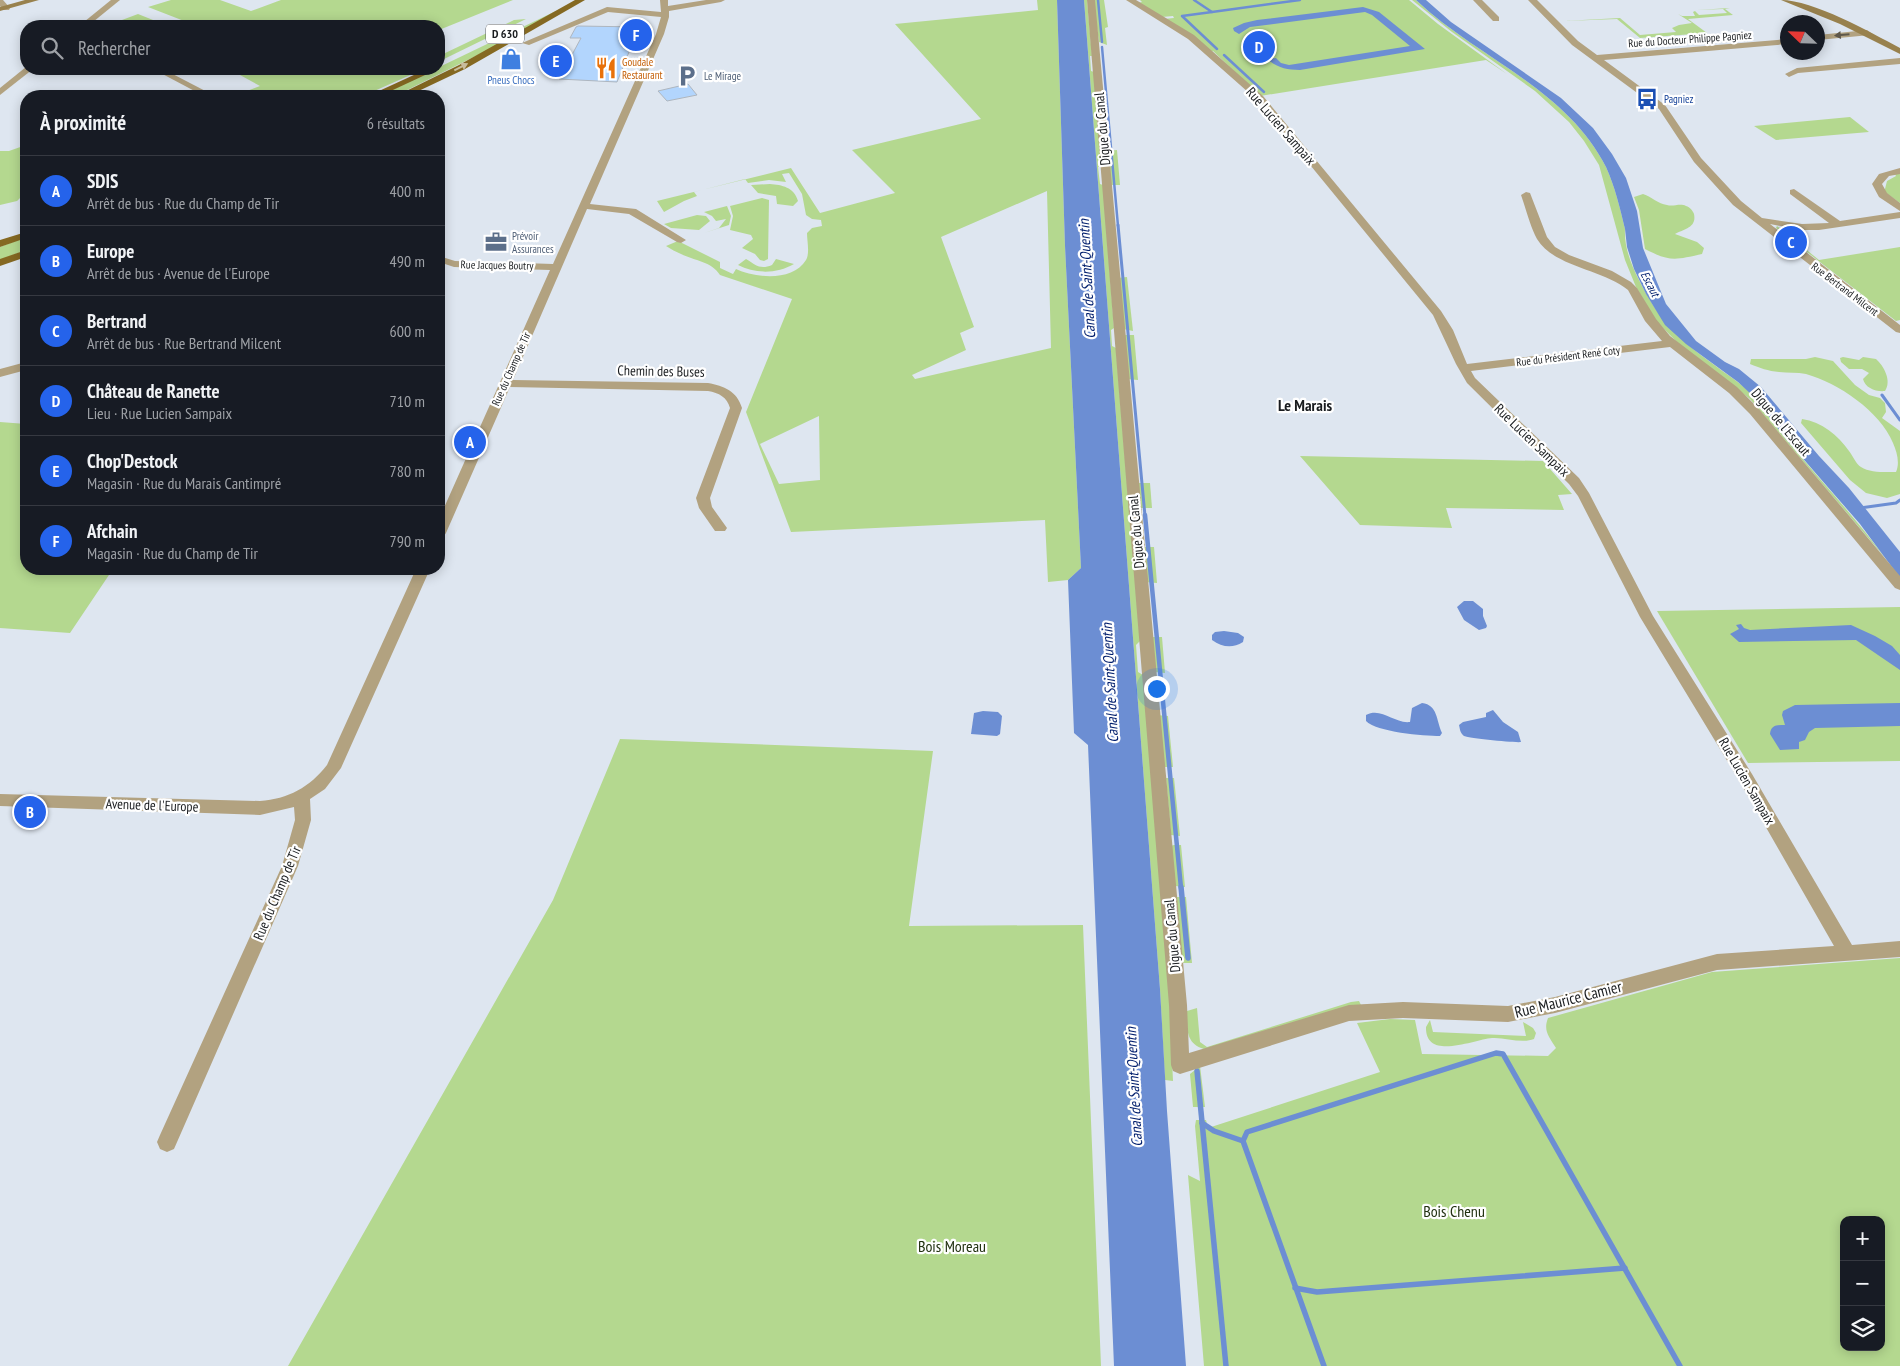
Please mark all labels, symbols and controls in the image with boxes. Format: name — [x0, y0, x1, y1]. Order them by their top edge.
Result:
north arrow — [1780, 15, 1825, 60]
pin: F — [620, 16, 652, 54]
search box — [20, 20, 445, 75]
road number: D 630 — [486, 24, 524, 44]
pin: D — [1243, 28, 1275, 66]
street label: Rue du Docteur Philippe Pagniez — [1628, 28, 1752, 50]
one-way arrow — [1834, 32, 1850, 40]
icon: search — [38, 34, 66, 62]
text: Rechercher — [78, 36, 150, 60]
pin: E — [540, 42, 572, 80]
shop icon: Pneus Chocs — [498, 46, 524, 72]
restaurant icon: Goudale Restaurant — [593, 55, 619, 81]
place label: Goudale Restaurant — [622, 55, 663, 82]
one-way arrow — [453, 63, 468, 71]
parking icon: Le Mirage — [674, 63, 700, 89]
place label: Le Mirage — [704, 69, 742, 83]
place label: Pneus Chocs — [487, 73, 535, 87]
street label: Rue Lucien Sampaix — [1242, 83, 1320, 169]
bus stop icon: Pagniez — [1634, 86, 1660, 112]
street label: Digue du Canal — [1090, 91, 1114, 166]
place label: Pagniez — [1664, 92, 1693, 106]
text: À proximité — [40, 109, 126, 136]
text: 6 résultats — [367, 113, 425, 133]
text: SDIS — [87, 169, 118, 193]
text: A — [52, 181, 60, 201]
text: 400 m — [390, 181, 425, 201]
text: Arrêt de bus · Rue du Champ de Tir — [87, 193, 279, 213]
water label: Canal de Saint-Quentin — [1074, 217, 1099, 339]
pin: C — [1775, 223, 1807, 261]
office icon: Prévoir Assurances — [483, 229, 509, 255]
place label: Prévoir Assurances — [512, 229, 554, 256]
text: Europe — [87, 239, 134, 263]
text: B — [52, 251, 60, 271]
text: 490 m — [390, 251, 425, 271]
street label: Rue Jacques Boutry — [461, 257, 534, 273]
street label: Rue Bertrand Milcent — [1809, 259, 1881, 319]
text: Arrêt de bus · Avenue de l'Europe — [87, 263, 270, 283]
water label: Escaut — [1638, 268, 1664, 301]
text: Bertrand — [87, 309, 146, 333]
text: C — [52, 321, 60, 341]
text: 600 m — [390, 321, 425, 341]
street label: Rue du Champ de Tir — [489, 330, 533, 408]
text: Arrêt de bus · Rue Bertrand Milcent — [87, 333, 281, 353]
street label: Rue du Président René Coty — [1515, 343, 1621, 369]
street label: Chemin des Buses — [617, 361, 705, 381]
text: Château de Ranette — [87, 379, 220, 403]
street label: Digue de l'Escaut — [1747, 384, 1815, 460]
text: D — [52, 391, 60, 411]
text: 710 m — [390, 391, 425, 411]
district label: Le Marais — [1278, 395, 1333, 415]
street label: Rue Lucien Sampaix — [1491, 400, 1573, 480]
text: Lieu · Rue Lucien Sampaix — [87, 403, 232, 423]
pin: A — [454, 423, 486, 461]
text: Chop'Destock — [87, 449, 177, 473]
text: E — [53, 461, 59, 481]
text: 780 m — [390, 461, 425, 481]
text: Magasin · Rue du Marais Cantimpré — [87, 473, 281, 493]
street label: Digue du Canal — [1124, 494, 1148, 569]
text: Afchain — [87, 519, 137, 543]
text: F — [53, 531, 59, 551]
text: 790 m — [390, 531, 425, 551]
text: Magasin · Rue du Champ de Tir — [87, 543, 258, 563]
water label: Canal de Saint-Quentin — [1097, 621, 1122, 743]
your location — [1144, 676, 1170, 702]
street label: Rue Lucien Sampaix — [1715, 734, 1779, 828]
pin: B — [14, 793, 46, 831]
street label: Avenue de l'Europe — [105, 794, 199, 816]
street label: Rue du Champ de Tir — [249, 843, 305, 943]
street label: Digue du Canal — [1160, 898, 1184, 973]
street label: Rue Maurice Camier — [1512, 976, 1624, 1022]
water label: Canal de Saint-Quentin — [1121, 1025, 1146, 1147]
park label: Bois Chenu — [1423, 1201, 1485, 1221]
map controls — [1840, 1216, 1885, 1351]
button: + — [1840, 1216, 1885, 1261]
park label: Bois Moreau — [918, 1236, 986, 1256]
button: − — [1840, 1261, 1885, 1306]
button: layers — [1840, 1306, 1885, 1351]

